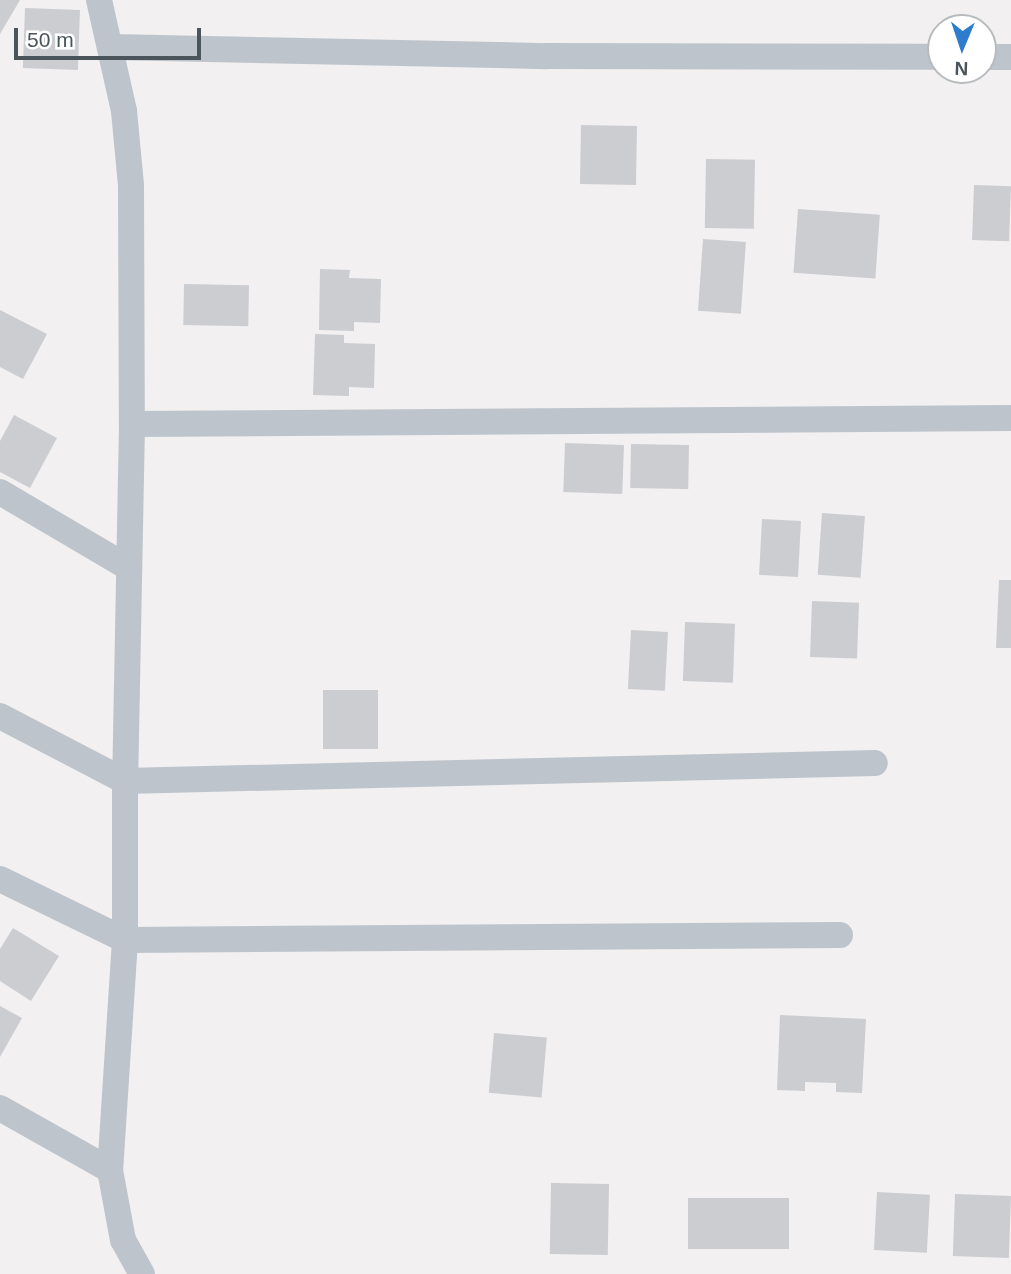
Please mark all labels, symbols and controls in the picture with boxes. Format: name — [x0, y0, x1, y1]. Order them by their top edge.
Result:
scale bar — [18, 14, 205, 58]
north arrow — [927, 14, 997, 84]
text: 50 m — [27, 28, 74, 51]
text: N — [954, 58, 969, 79]

